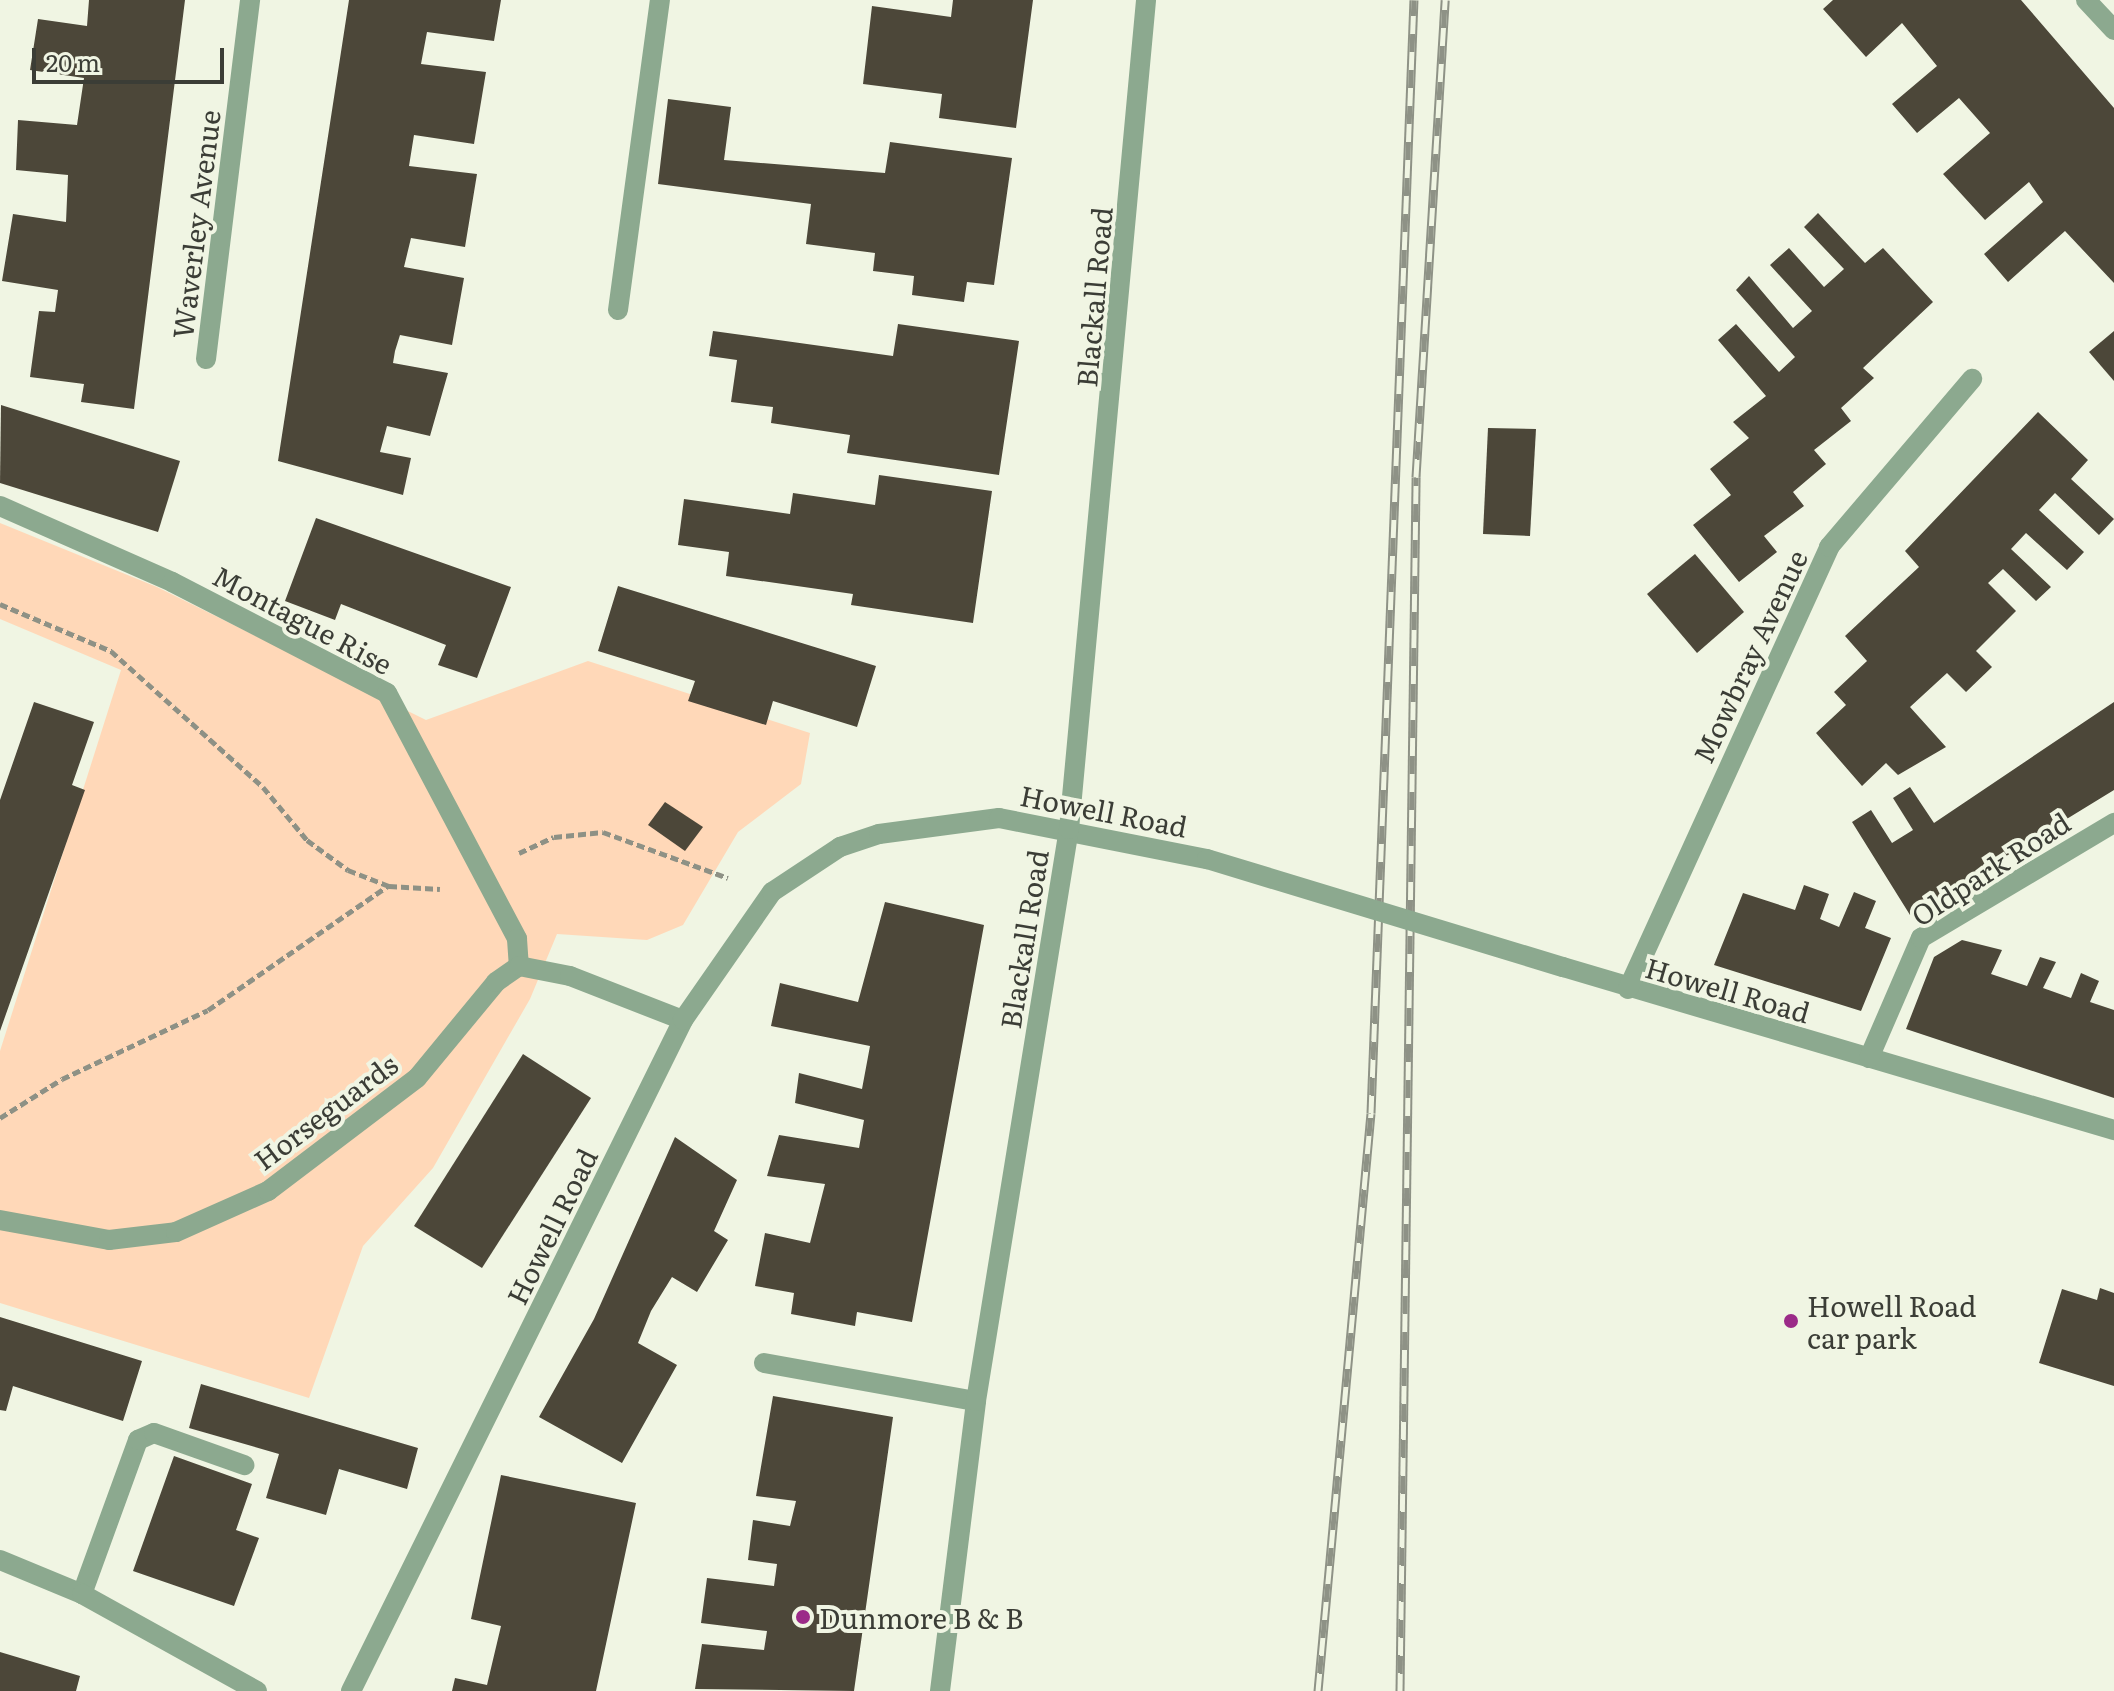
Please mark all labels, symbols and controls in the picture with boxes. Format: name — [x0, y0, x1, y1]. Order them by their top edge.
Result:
scale bar — [36, 32, 228, 82]
text: 20 m — [46, 44, 100, 79]
street label: Waverley Avenue — [164, 108, 226, 340]
street label: Blackall Road — [1068, 205, 1118, 389]
street label: Mowbray Avenue — [1685, 544, 1813, 768]
street label: Montague Rise — [208, 558, 398, 680]
street label: Howell Road — [1018, 777, 1190, 843]
street label: Oldpark Road — [1904, 804, 2076, 932]
street label: Blackall Road — [992, 847, 1054, 1031]
street label: Howell Road — [1642, 950, 1814, 1028]
street label: Horseguards — [247, 1046, 403, 1176]
street label: Howell Road — [499, 1143, 603, 1309]
place label: Howell Road car park — [1807, 1288, 1976, 1354]
marker: Howell Road car park — [1782, 1312, 1800, 1330]
place label: Dunmore B & B — [819, 1600, 1023, 1634]
marker: Dunmore B & B — [794, 1608, 812, 1626]

